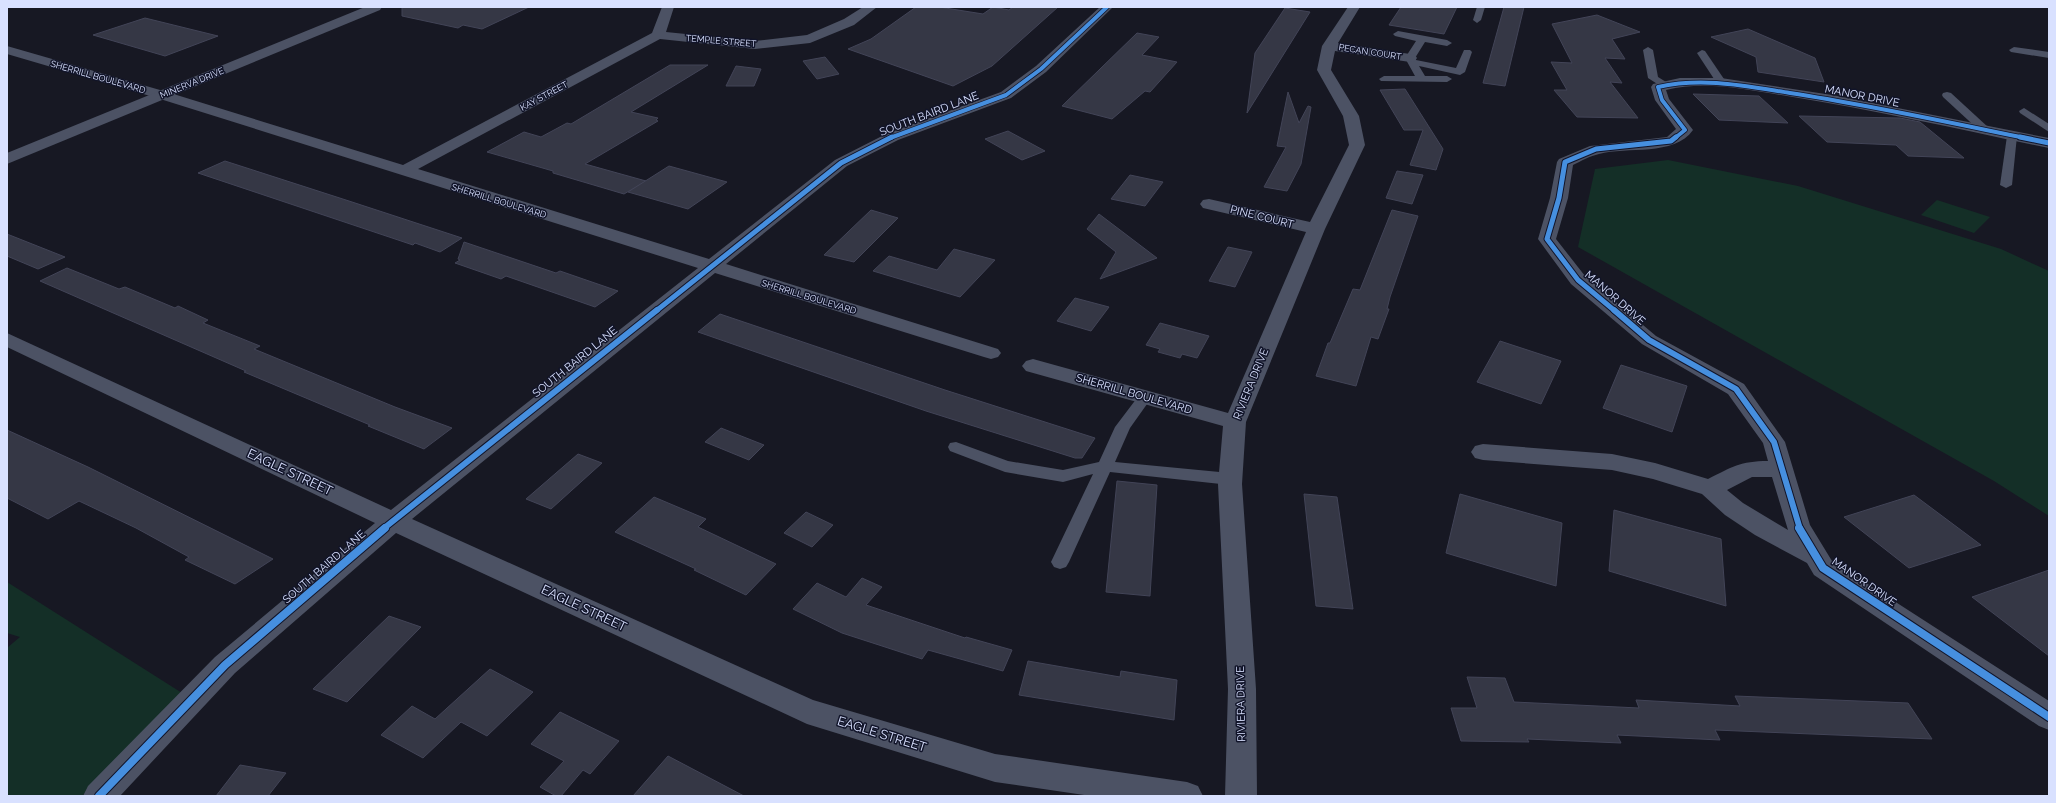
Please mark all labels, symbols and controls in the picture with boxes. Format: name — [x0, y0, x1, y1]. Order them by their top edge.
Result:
street label: TEMPLE STREET — [685, 33, 757, 49]
street label: PECAN COURT — [1338, 42, 1403, 62]
street label: SHERRILL BOULEVARD — [49, 59, 147, 96]
street label: MINERVA DRIVE — [159, 65, 226, 100]
street label: KAY STREET — [519, 79, 570, 113]
street label: MANOR DRIVE — [1824, 82, 1901, 110]
street label: SOUTH BAIRD LANE — [878, 89, 981, 139]
street label: SHERRILL BOULEVARD — [451, 182, 548, 220]
street label: PINE COURT — [1229, 203, 1296, 231]
street label: MANOR DRIVE — [1582, 268, 1648, 328]
street label: SHERRILL BOULEVARD — [761, 278, 858, 316]
street label: SOUTH BAIRD LANE — [530, 324, 620, 400]
street label: RIVIERA DRIVE — [1231, 346, 1271, 422]
street label: SHERRILL BOULEVARD — [1074, 371, 1194, 417]
street label: EAGLE STREET — [245, 446, 335, 498]
street label: SOUTH BAIRD LANE — [280, 527, 368, 606]
street label: MANOR DRIVE — [1829, 555, 1899, 609]
street label: EAGLE STREET — [539, 582, 629, 634]
street label: RIVIERA DRIVE — [1234, 666, 1248, 742]
street label: EAGLE STREET — [836, 713, 929, 755]

